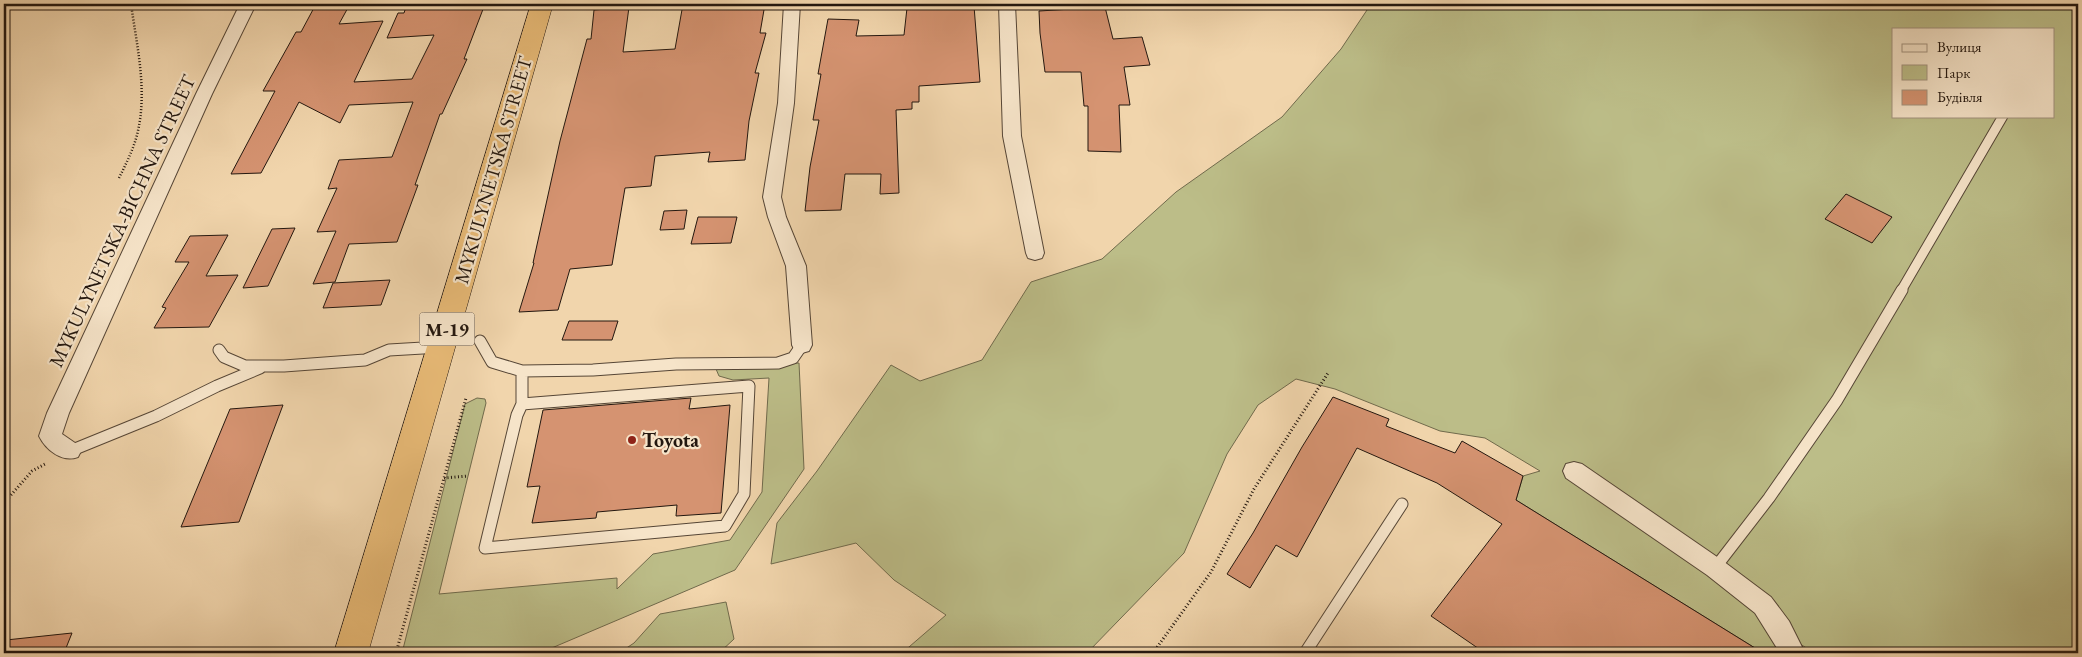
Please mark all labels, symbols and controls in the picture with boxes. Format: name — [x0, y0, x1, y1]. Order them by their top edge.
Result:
legend — [1892, 28, 2054, 118]
text: Вулиця — [1937, 37, 1982, 56]
street label: MYKULYNETSKA STREET — [448, 53, 538, 287]
text: Парк — [1937, 63, 1970, 82]
street label: MYKULYNETSKA-BICHNA STREET — [43, 70, 202, 371]
text: Будівля — [1937, 87, 1983, 106]
road number: М-19 — [420, 312, 474, 346]
place label: Toyota — [642, 427, 699, 453]
marker: Toyota — [626, 434, 638, 446]

